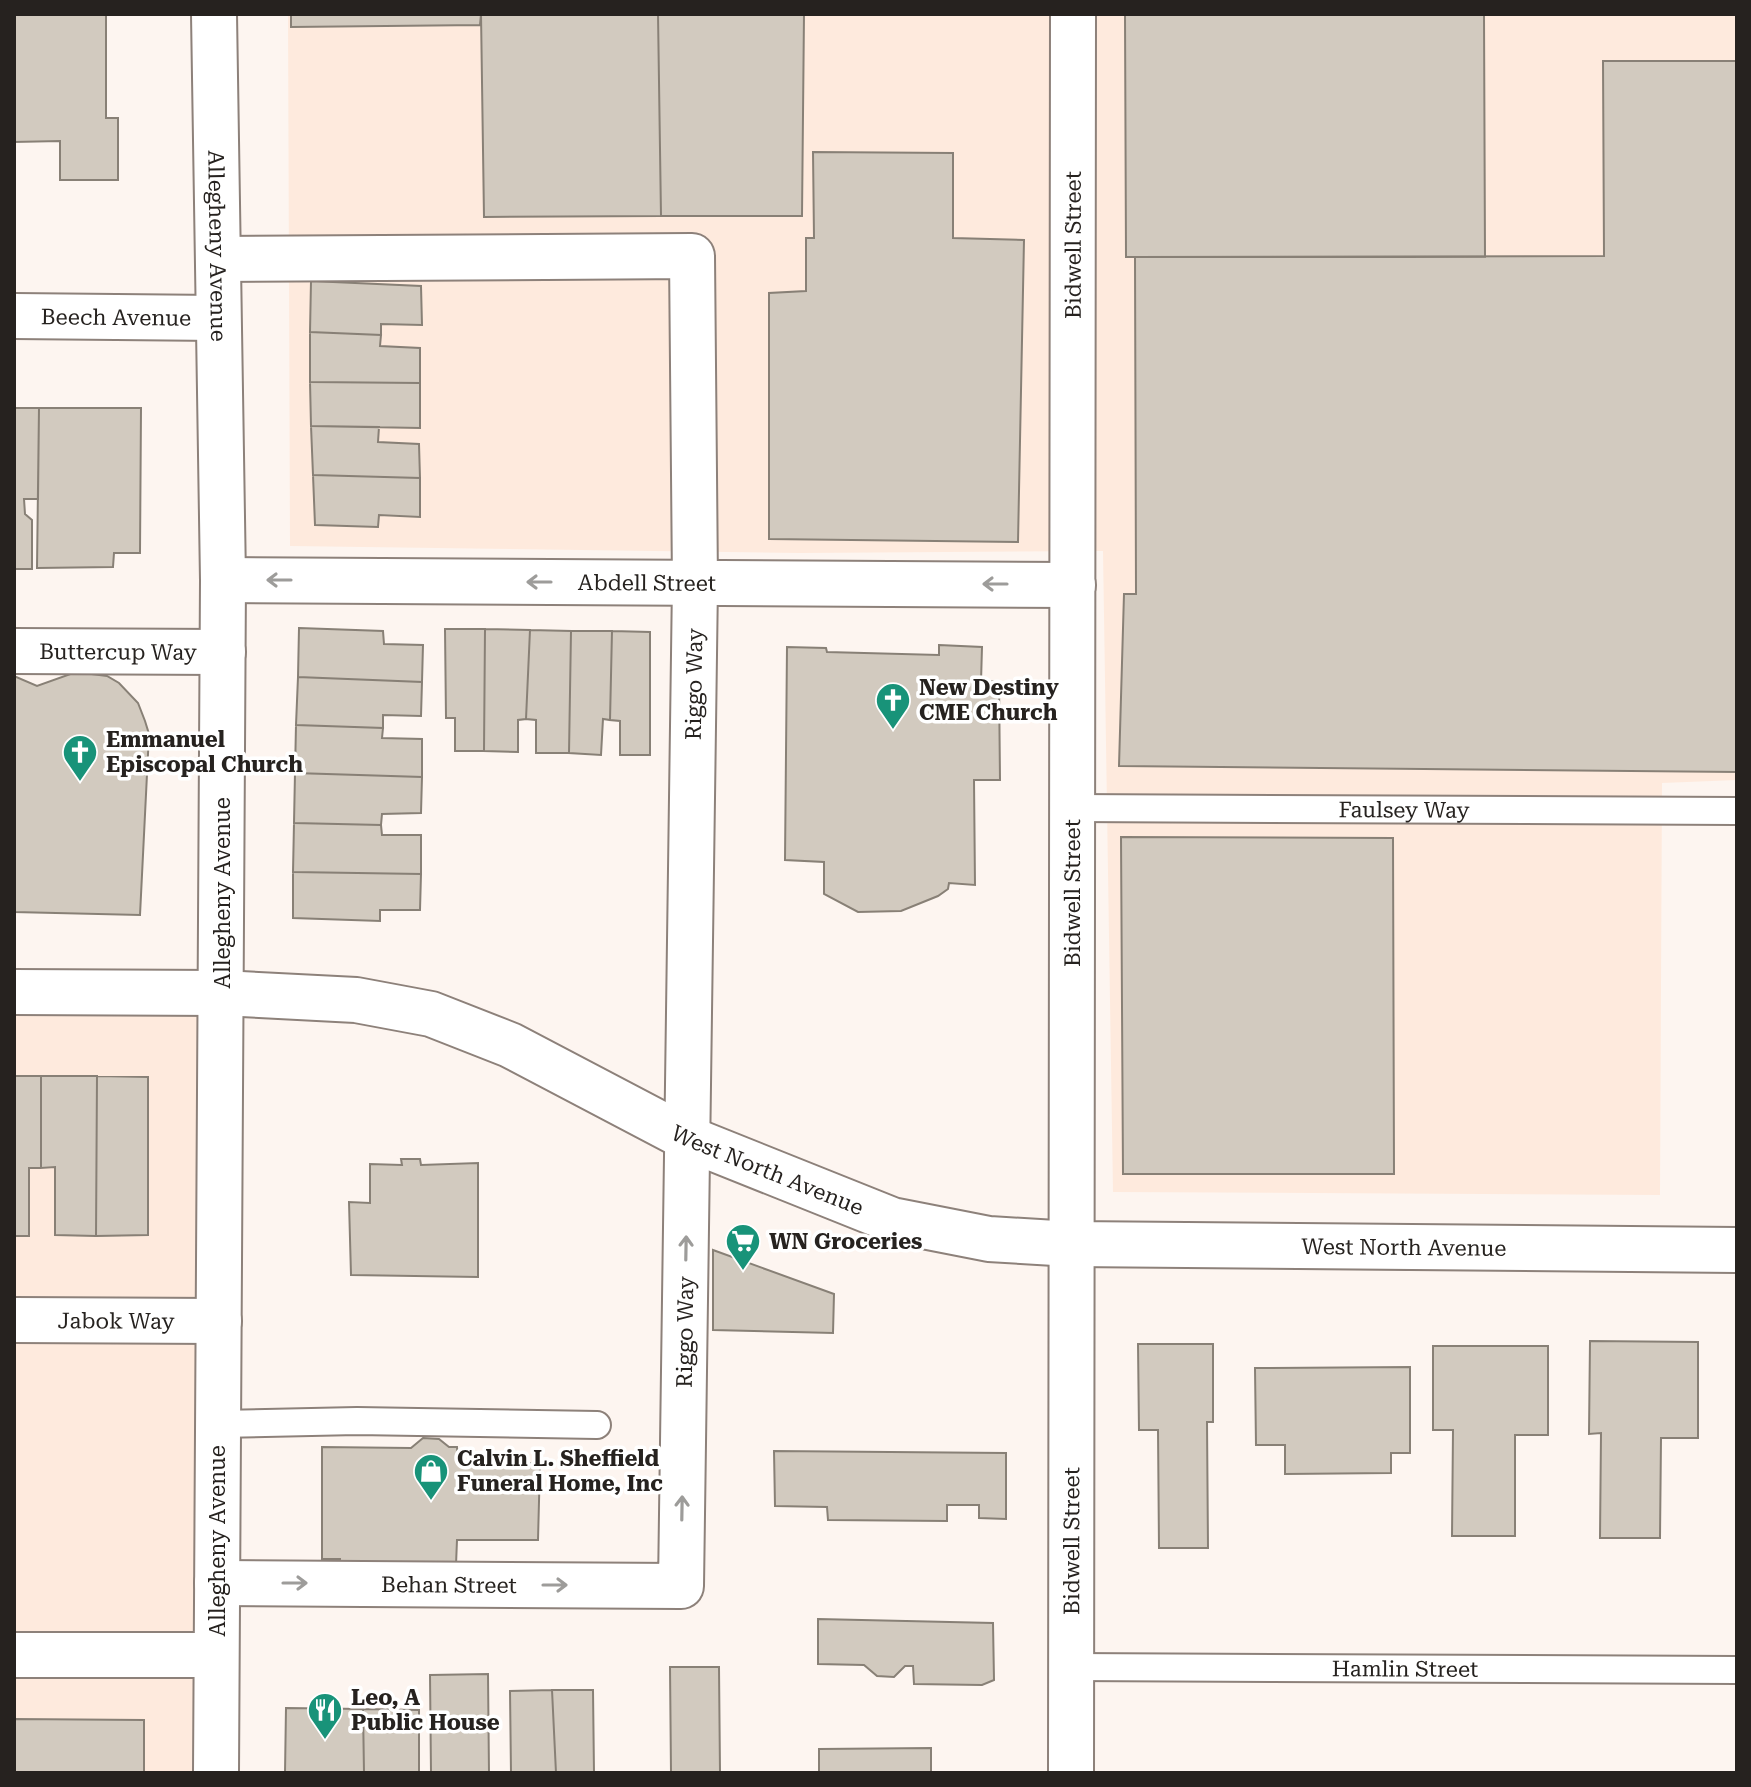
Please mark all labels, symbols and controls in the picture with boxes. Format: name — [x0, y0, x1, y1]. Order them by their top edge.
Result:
street label: Allegheny Avenue — [204, 150, 232, 342]
street label: Bidwell Street — [1060, 171, 1085, 319]
street label: Beech Avenue — [41, 304, 191, 330]
street label: Abdell Street — [578, 570, 716, 595]
one-way arrow — [266, 572, 293, 588]
one-way arrow — [526, 574, 553, 590]
one-way arrow — [982, 577, 1009, 592]
street label: Riggo Way — [680, 628, 707, 740]
street label: Buttercup Way — [39, 639, 197, 664]
place label: New Destiny CME Church — [919, 675, 1059, 725]
church icon: New Destiny CME Church — [874, 681, 912, 731]
place label: Emmanuel Episcopal Church — [106, 727, 303, 777]
church icon: Emmanuel Episcopal Church — [61, 733, 99, 783]
street label: Allegheny Avenue — [210, 797, 235, 989]
street label: Faulsey Way — [1338, 797, 1470, 822]
street label: Bidwell Street — [1059, 819, 1085, 967]
street label: West North Avenue — [667, 1120, 867, 1220]
supermarket icon: WN Groceries — [724, 1222, 762, 1272]
place label: WN Groceries — [769, 1229, 922, 1254]
street label: West North Avenue — [1301, 1234, 1506, 1260]
one-way arrow — [678, 1235, 694, 1262]
street label: Riggo Way — [671, 1276, 698, 1388]
street label: Jabok Way — [58, 1308, 174, 1333]
street label: Allegheny Avenue — [205, 1445, 230, 1637]
place label: Calvin L. Sheffield Funeral Home, Inc — [457, 1446, 663, 1496]
shop icon: Calvin L. Sheffield Funeral Home, Inc — [412, 1452, 450, 1502]
street label: Bidwell Street — [1059, 1467, 1084, 1615]
one-way arrow — [674, 1495, 690, 1522]
street label: Behan Street — [381, 1572, 517, 1597]
one-way arrow — [281, 1575, 308, 1591]
one-way arrow — [541, 1577, 568, 1593]
street label: Hamlin Street — [1332, 1656, 1478, 1681]
place label: Leo, A Public House — [351, 1685, 500, 1735]
restaurant icon: Leo, A Public House — [306, 1691, 344, 1741]

